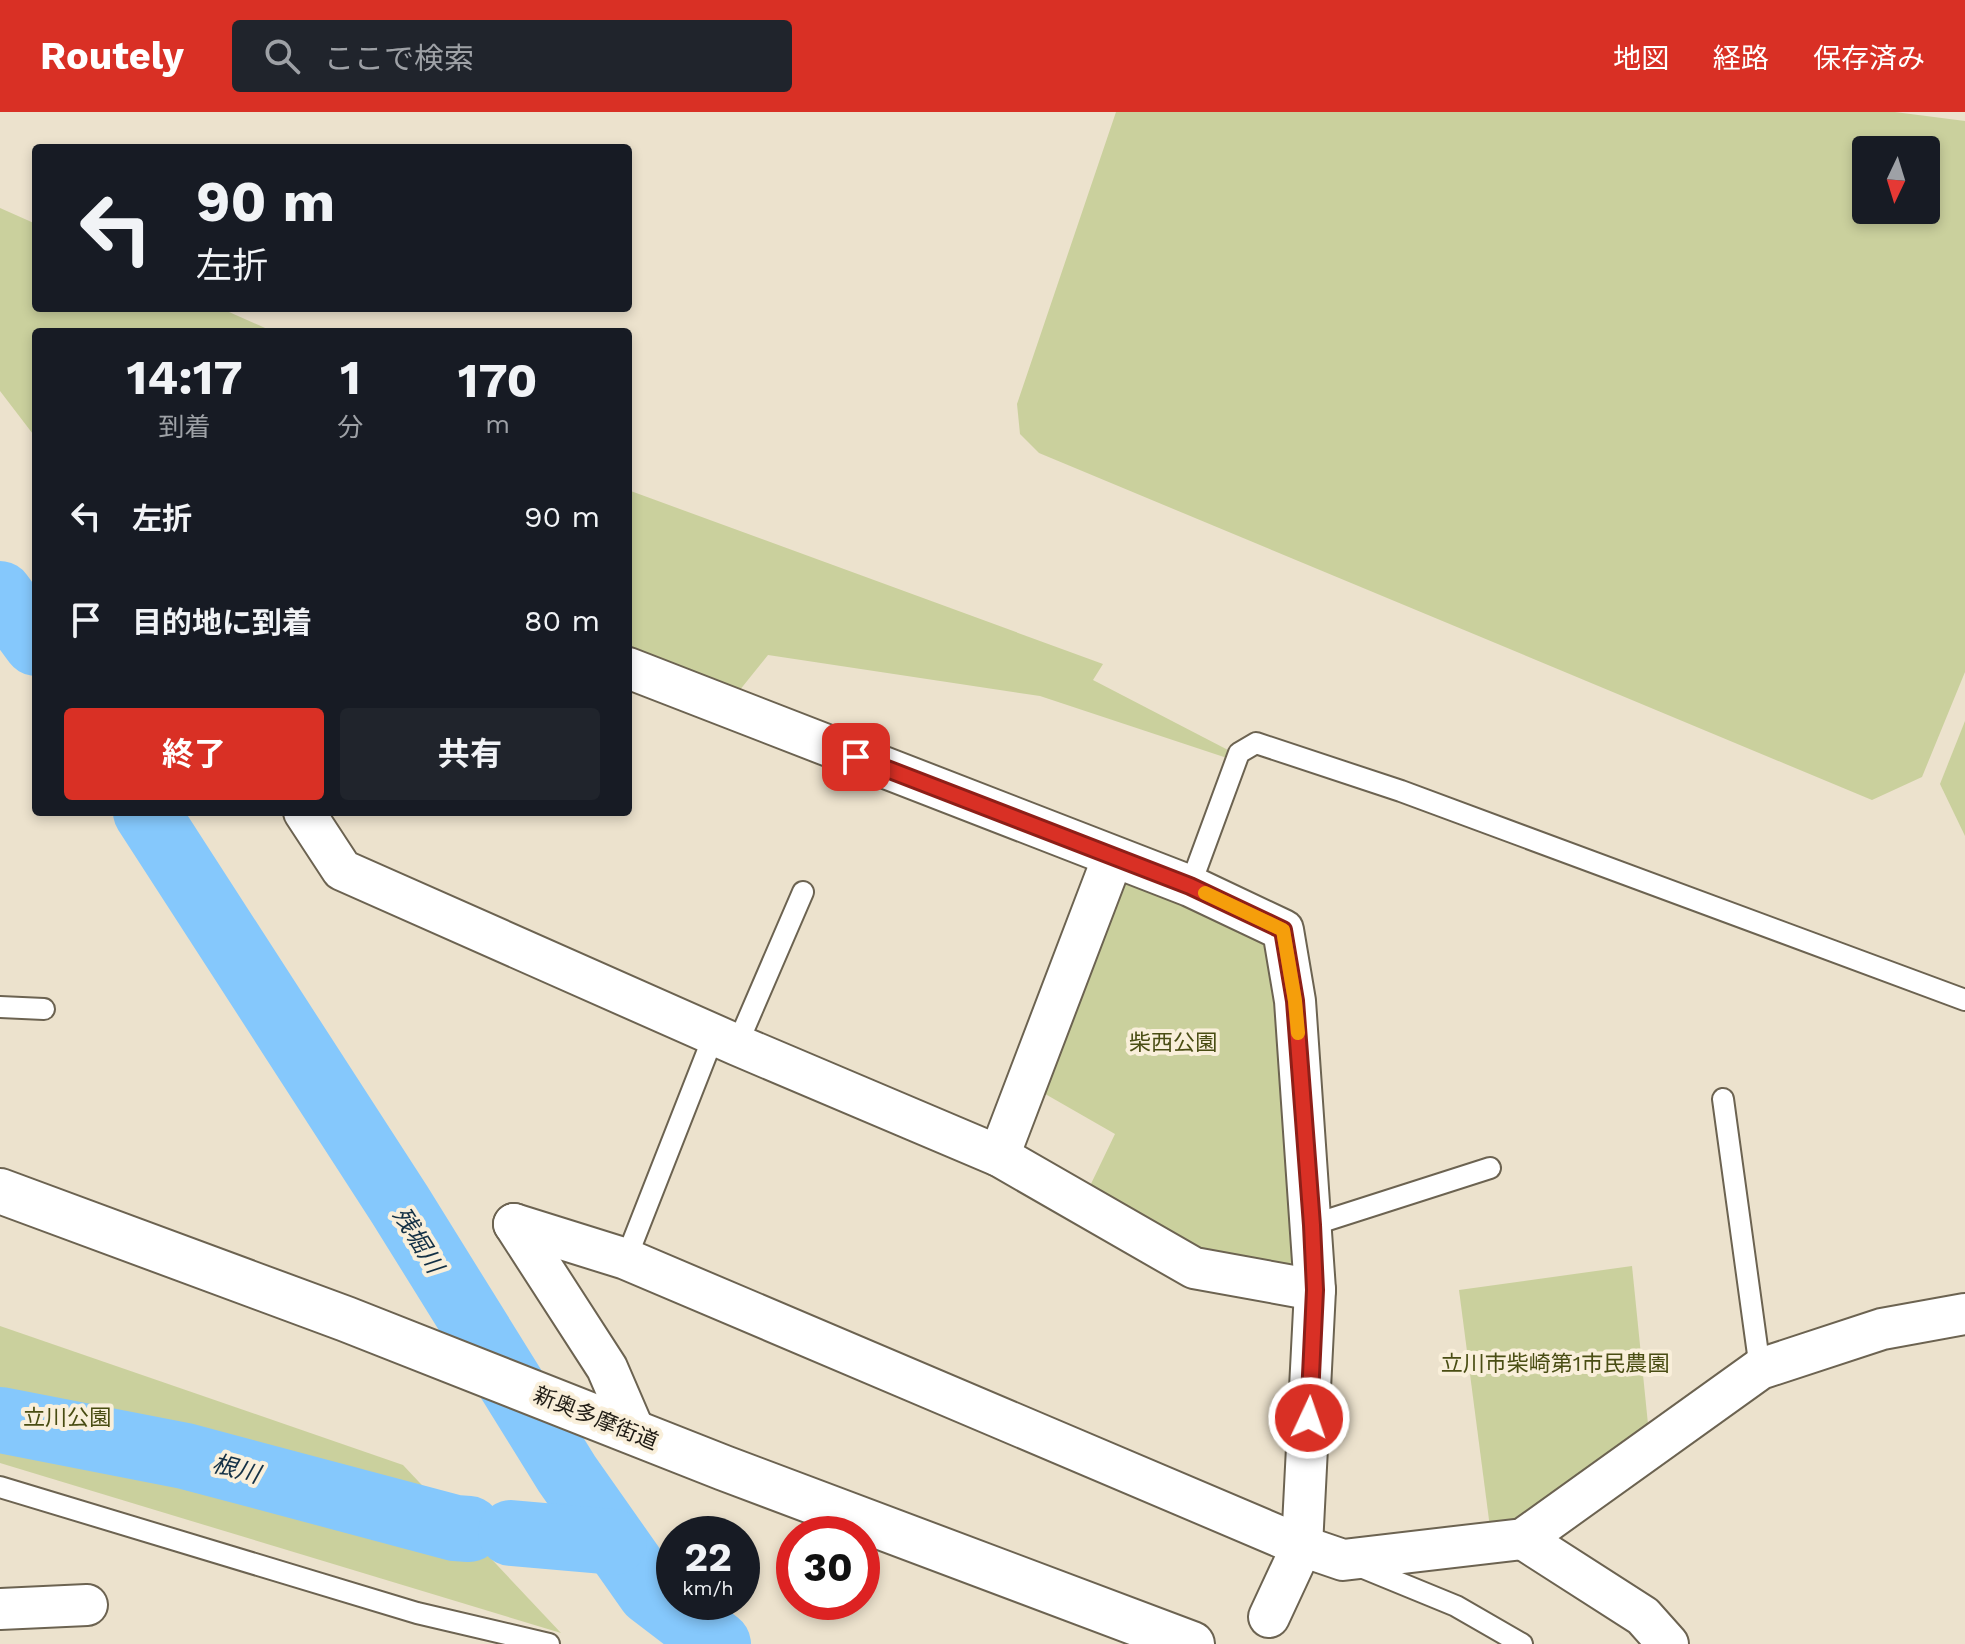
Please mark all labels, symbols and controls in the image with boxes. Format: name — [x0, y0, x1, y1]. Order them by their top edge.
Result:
search box — [232, 20, 792, 92]
text: Routely — [40, 34, 184, 78]
icon: search — [260, 34, 304, 78]
text: ここで検索 — [324, 41, 474, 76]
text: 地図 — [1613, 42, 1669, 75]
text: 経路 — [1713, 42, 1769, 75]
text: 保存済み — [1813, 42, 1925, 75]
north arrow — [1852, 136, 1940, 224]
map controls — [1852, 136, 1940, 224]
text: 90 m — [196, 169, 335, 235]
icon: left — [64, 176, 168, 280]
text: 左折 — [196, 245, 268, 287]
text: 14:17 — [127, 349, 243, 406]
text: 1 — [340, 349, 361, 406]
text: 170 — [458, 352, 537, 409]
text: m — [485, 409, 510, 439]
text: 到着 — [159, 412, 211, 442]
text: 分 — [337, 412, 363, 442]
icon: left — [64, 494, 108, 538]
text: 90 m — [524, 499, 600, 534]
text: 左折 — [132, 501, 192, 536]
icon: arrive — [64, 598, 108, 642]
text: 80 m — [524, 603, 600, 638]
text: 目的地に到着 — [132, 605, 312, 640]
button: 終了 — [64, 708, 324, 800]
button: 共有 — [340, 708, 600, 800]
pin — [822, 723, 890, 791]
icon: arrive — [834, 735, 878, 779]
park label: 柴西公園 — [1129, 1030, 1217, 1055]
water label: 残堀川 — [387, 1202, 451, 1280]
park label: 立川市柴崎第1市民農園 — [1441, 1351, 1669, 1376]
position arrow — [1267, 1376, 1351, 1460]
street label: 新奥多摩街道 — [530, 1382, 662, 1454]
park label: 立川公園 — [23, 1405, 111, 1430]
water label: 根川 — [209, 1449, 266, 1490]
speed limit sign: 30 — [776, 1516, 880, 1620]
text: 22 — [684, 1534, 732, 1581]
text: km/h — [682, 1576, 734, 1600]

